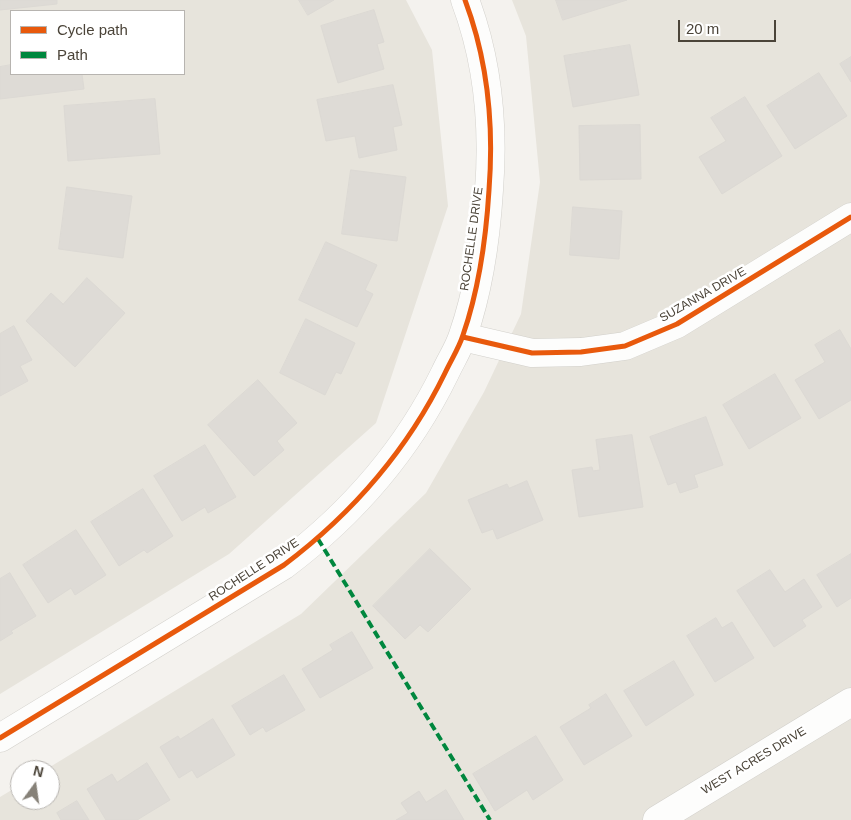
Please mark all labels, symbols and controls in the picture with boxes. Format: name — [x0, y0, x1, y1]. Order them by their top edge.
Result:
legend — [10, 10, 185, 75]
scale bar — [681, 10, 778, 42]
text: 20 m — [686, 20, 719, 37]
text: Cycle path — [57, 21, 128, 38]
text: Path — [57, 46, 88, 63]
street label: ROCHELLE DRIVE — [458, 186, 486, 292]
street label: SUZANNA DRIVE — [657, 264, 749, 326]
street label: ROCHELLE DRIVE — [206, 535, 302, 605]
street label: WEST ACRES DRIVE — [699, 724, 809, 798]
north arrow — [10, 760, 60, 810]
text: N — [32, 762, 45, 780]

